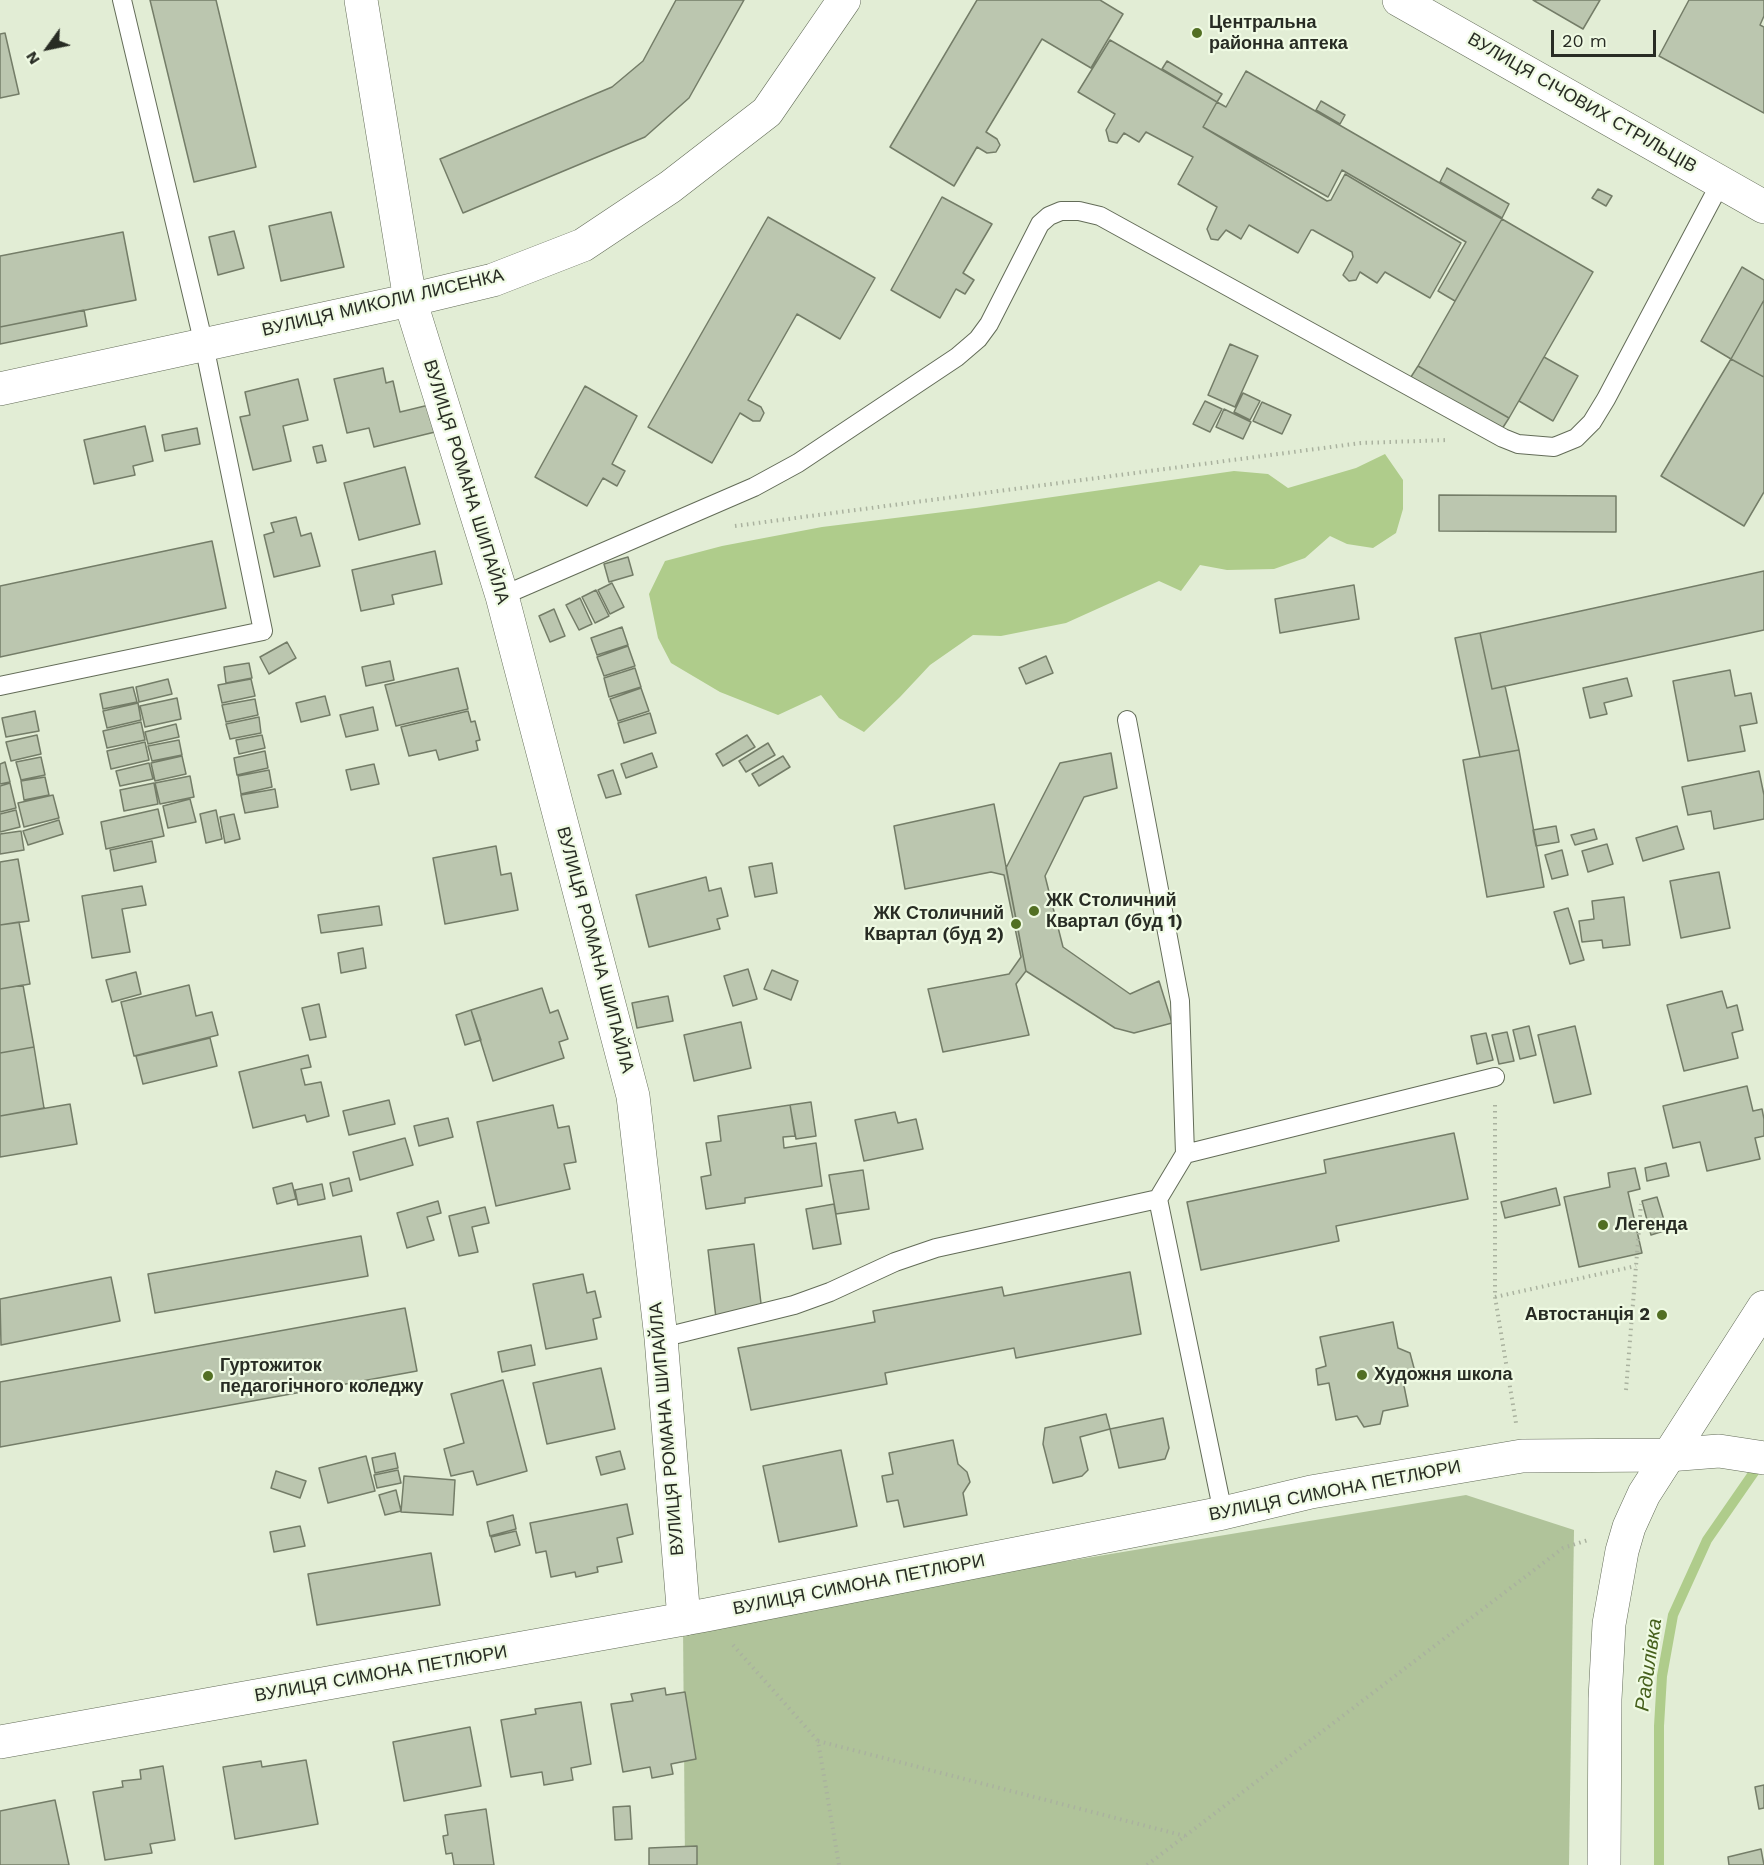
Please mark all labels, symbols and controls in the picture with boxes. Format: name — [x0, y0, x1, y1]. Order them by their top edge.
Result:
place label: Центральна районна аптека — [1209, 12, 1348, 54]
north arrow — [18, 18, 78, 78]
scale bar — [1554, 18, 1659, 56]
marker: Центральна районна аптека — [1190, 26, 1204, 40]
street label: ВУЛИЦЯ СІЧОВИХ СТРІЛЬЦІВ — [1464, 28, 1700, 178]
text: 20 m — [1562, 30, 1607, 51]
text: N — [21, 48, 44, 68]
street label: ВУЛИЦЯ МИКОЛИ ЛИСЕНКА — [260, 265, 506, 341]
street label: ВУЛИЦЯ РОМАНА ШИПАЙЛА — [418, 357, 514, 607]
street label: ВУЛИЦЯ РОМАНА ШИПАЙЛА — [552, 824, 638, 1076]
place label: ЖК Столичний Квартал (буд 1) — [1046, 890, 1183, 932]
place label: ЖК Столичний Квартал (буд 2) — [864, 903, 1004, 946]
marker: ЖК Столичний Квартал (буд 1) — [1027, 904, 1041, 918]
marker: ЖК Столичний Квартал (буд 2) — [1009, 917, 1023, 931]
place label: Легенда — [1615, 1214, 1687, 1236]
marker: Легенда — [1596, 1218, 1610, 1232]
street label: ВУЛИЦЯ РОМАНА ШИПАЙЛА — [645, 1301, 689, 1557]
place label: Автостанція 2 — [1525, 1304, 1650, 1326]
marker: Автостанція 2 — [1655, 1308, 1669, 1322]
place label: Гуртожиток педагогічного коледжу — [220, 1355, 424, 1398]
place label: Художня школа — [1374, 1364, 1513, 1386]
marker: Художня школа — [1355, 1368, 1369, 1382]
marker: Гуртожиток педагогічного коледжу — [201, 1369, 215, 1383]
street label: ВУЛИЦЯ СИМОНА ПЕТЛЮРИ — [1207, 1456, 1463, 1526]
street label: ВУЛИЦЯ СИМОНА ПЕТЛЮРИ — [731, 1550, 987, 1620]
water label: Радилівка — [1631, 1617, 1667, 1713]
street label: ВУЛИЦЯ СИМОНА ПЕТЛЮРИ — [253, 1641, 509, 1707]

